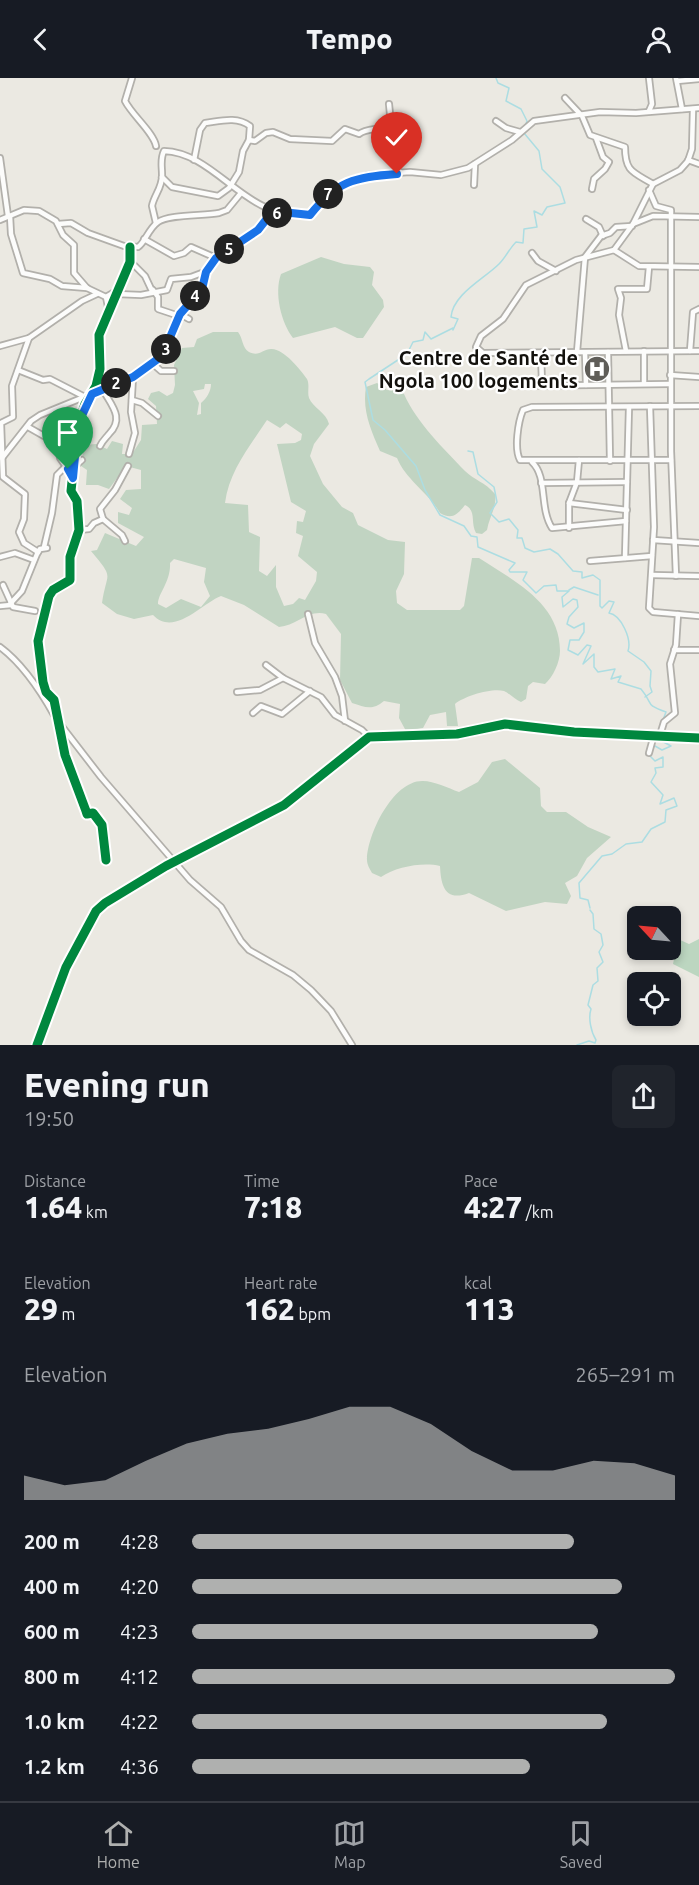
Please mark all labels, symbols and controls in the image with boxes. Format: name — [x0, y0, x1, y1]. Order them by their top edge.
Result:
icon: back — [24, 23, 57, 56]
icon: person — [642, 23, 675, 56]
text: Tempo — [306, 24, 393, 54]
pin — [371, 112, 422, 174]
icon: check — [380, 121, 413, 154]
pin: 7 — [313, 179, 343, 209]
text: 7 — [323, 185, 333, 203]
pin: 6 — [262, 198, 292, 228]
text: 6 — [272, 204, 282, 222]
pin: 5 — [214, 234, 244, 264]
text: 5 — [224, 240, 234, 258]
pin: 4 — [180, 281, 210, 311]
text: 4 — [190, 287, 200, 305]
pin: 3 — [151, 334, 181, 364]
text: 3 — [161, 340, 171, 358]
place label: Centre de Santé de Ngola 100 logements — [379, 346, 578, 392]
hospital icon: Centre de Santé de Ngola 100 logements — [582, 354, 612, 384]
pin: 2 — [101, 368, 131, 398]
text: 2 — [111, 374, 121, 392]
pin — [42, 407, 93, 469]
icon: arrive — [51, 416, 84, 449]
north arrow — [627, 906, 681, 960]
map controls — [627, 906, 681, 1026]
button: locate — [627, 972, 681, 1026]
button: share — [612, 1065, 675, 1128]
text: Evening run — [24, 1066, 210, 1103]
text: 19:50 — [24, 1107, 74, 1130]
text: Distance — [24, 1172, 86, 1190]
text: Time — [244, 1172, 280, 1190]
text: Pace — [464, 1172, 498, 1190]
text: 1.64 — [24, 1190, 82, 1224]
text: 7:18 — [244, 1190, 302, 1224]
text: 4:27 — [464, 1190, 522, 1224]
text: km — [82, 1203, 108, 1221]
text: /km — [522, 1203, 554, 1221]
text: Elevation — [24, 1274, 91, 1292]
text: Heart rate — [244, 1274, 318, 1292]
text: kcal — [464, 1274, 492, 1292]
text: 29 — [24, 1292, 58, 1326]
text: 162 — [244, 1292, 295, 1326]
text: 113 — [464, 1292, 515, 1326]
text: m — [58, 1305, 75, 1323]
text: bpm — [295, 1305, 331, 1323]
text: Elevation — [24, 1363, 107, 1386]
text: 265–291 m — [576, 1363, 675, 1386]
text: 200 m — [24, 1530, 80, 1553]
text: 4:28 — [120, 1530, 159, 1553]
text: 400 m — [24, 1575, 80, 1598]
text: 4:20 — [120, 1575, 159, 1598]
text: 600 m — [24, 1620, 80, 1643]
text: 4:23 — [120, 1620, 159, 1643]
text: 800 m — [24, 1665, 80, 1688]
text: 4:12 — [120, 1665, 159, 1688]
text: 1.0 km — [24, 1710, 85, 1733]
text: 4:22 — [120, 1710, 159, 1733]
text: 1.2 km — [24, 1755, 85, 1778]
text: 4:36 — [120, 1755, 159, 1778]
tab: Home — [97, 1817, 140, 1871]
tab: Map — [333, 1817, 366, 1871]
tab: Saved — [560, 1817, 602, 1871]

